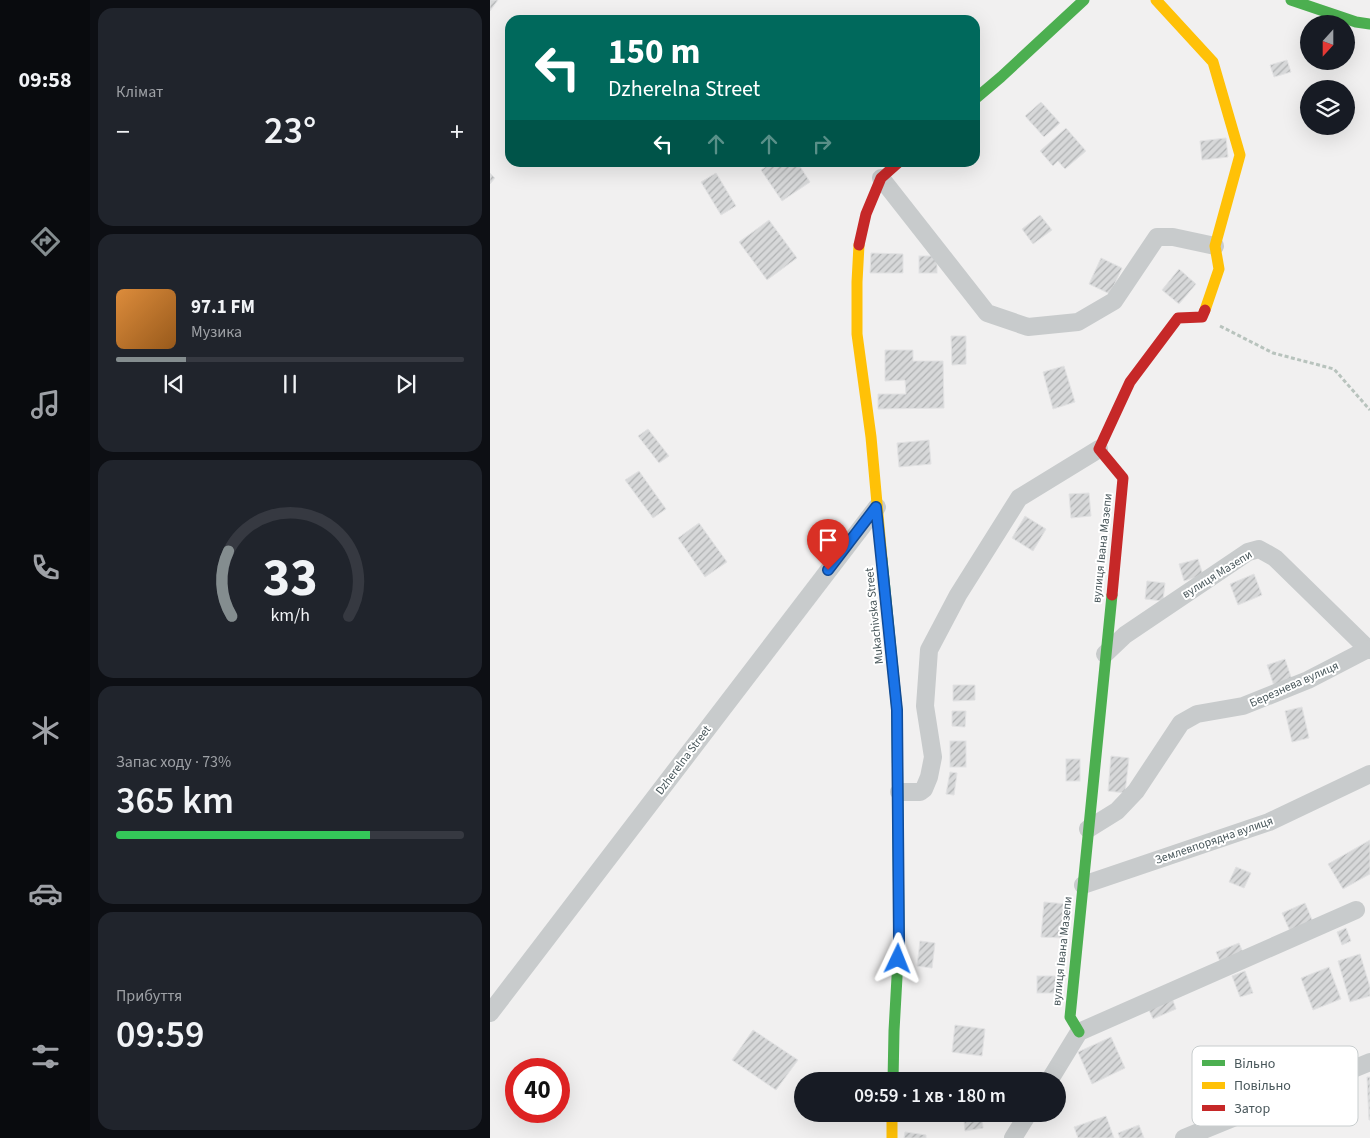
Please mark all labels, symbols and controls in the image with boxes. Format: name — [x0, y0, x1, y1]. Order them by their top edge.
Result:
north arrow — [1300, 15, 1355, 70]
map controls — [1300, 15, 1355, 135]
text: 150 m — [608, 27, 700, 77]
icon: left — [525, 35, 590, 100]
text: 09:58 — [18, 64, 72, 96]
text: Dzherelna Street — [608, 73, 760, 105]
button: layers — [1300, 80, 1355, 135]
text: Клімат — [116, 81, 163, 103]
text: 23° — [264, 104, 316, 158]
text: − — [116, 112, 130, 152]
text: + — [450, 112, 464, 152]
icon: left — [649, 130, 677, 158]
icon: ahead — [702, 130, 730, 158]
icon: ahead — [755, 130, 783, 158]
icon: right — [808, 130, 836, 158]
icon: directions — [28, 224, 63, 259]
text: 97.1 FM — [191, 294, 255, 321]
text: Музика — [191, 321, 242, 343]
icon: previous — [160, 370, 188, 398]
icon: pause — [276, 370, 304, 398]
icon: next — [392, 370, 420, 398]
icon: music — [28, 387, 63, 422]
street label: вулиця Івана Мазепи — [1088, 492, 1117, 604]
pin — [807, 519, 849, 570]
icon: arrive — [814, 526, 842, 554]
text: 33 — [263, 542, 317, 616]
street label: вулиця Мазепи — [1179, 546, 1256, 603]
icon: phone — [28, 550, 63, 585]
street label: Mukachivska Street — [861, 567, 888, 665]
text: km/h — [270, 603, 310, 628]
street label: Березнева вулиця — [1247, 657, 1341, 712]
icon: climate — [28, 713, 63, 748]
street label: Dzherelna Street — [652, 722, 715, 799]
text: Запас ходу · 73% — [116, 751, 231, 773]
text: 365 km — [116, 774, 234, 828]
street label: Землевпорядна вулиця — [1153, 812, 1275, 869]
icon: car — [28, 876, 63, 911]
street label: вулиця Івана Мазепи — [1048, 895, 1077, 1007]
position arrow — [871, 932, 923, 984]
text: Прибуття — [116, 985, 182, 1007]
text: 09:59 — [116, 1008, 204, 1062]
icon: filters — [28, 1039, 63, 1074]
legend — [1192, 1046, 1358, 1126]
text: Вільно — [1234, 1054, 1275, 1074]
speed limit sign: 40 — [505, 1058, 570, 1123]
text: Повільно — [1234, 1076, 1291, 1096]
text: 09:59 · 1 хв · 180 m — [854, 1083, 1006, 1110]
text: Затор — [1234, 1099, 1270, 1119]

